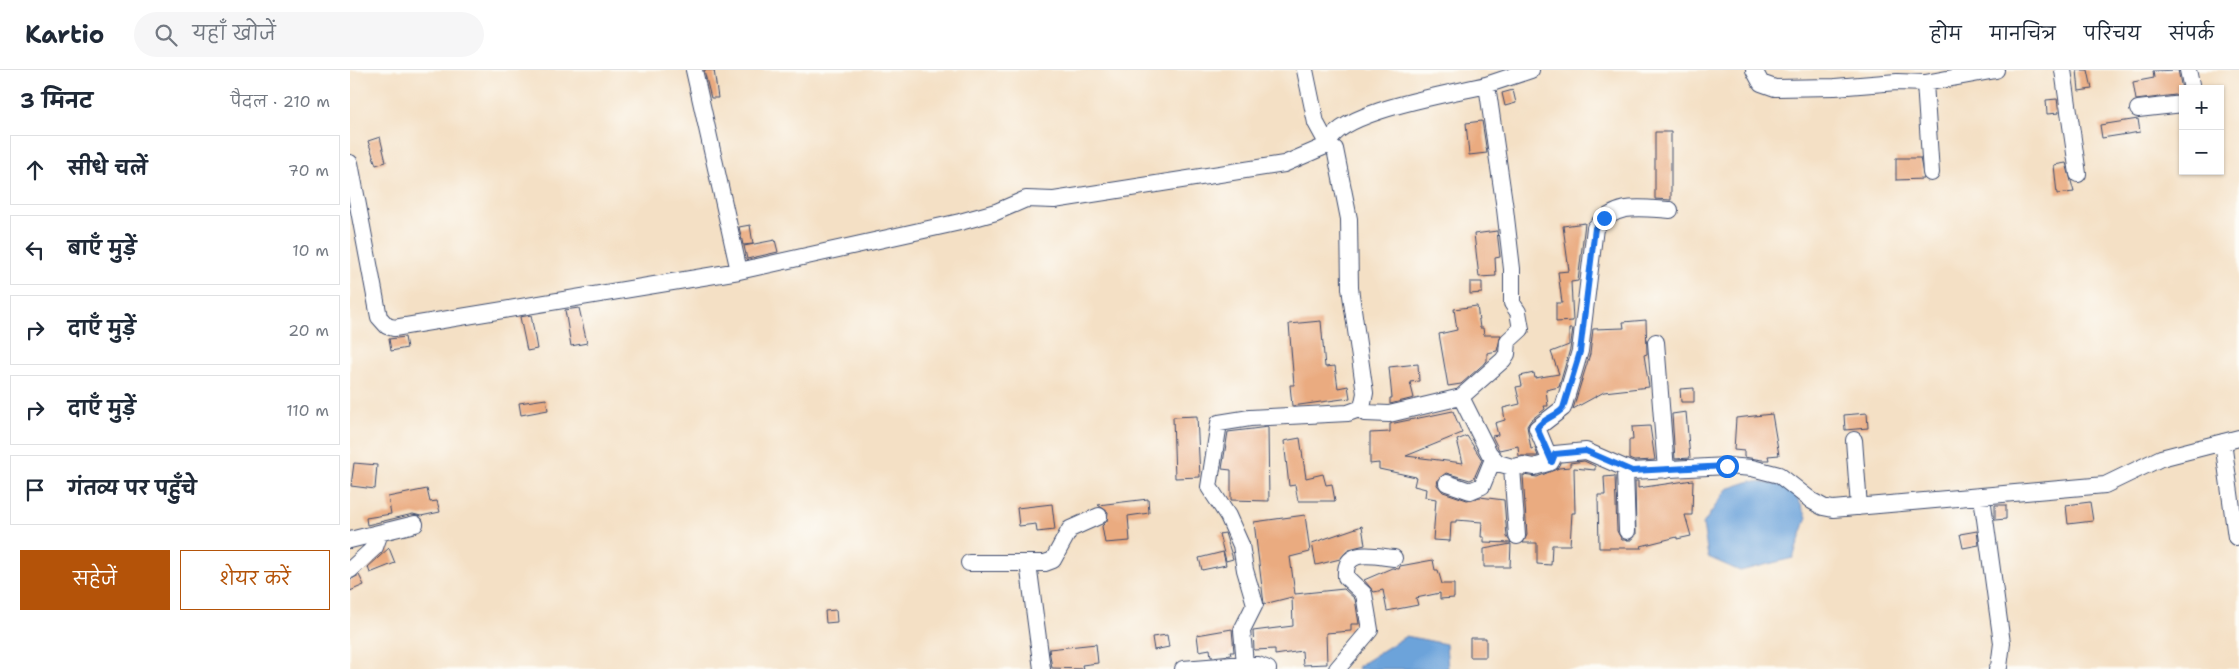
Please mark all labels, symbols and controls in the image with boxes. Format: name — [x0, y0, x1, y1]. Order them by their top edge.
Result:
search box — [134, 12, 484, 57]
text: Kartio — [25, 19, 104, 51]
icon: search — [152, 21, 180, 49]
text: यहाँ खोजें — [192, 21, 276, 46]
text: होम — [1930, 22, 1962, 46]
text: मानचित्र — [1990, 22, 2056, 46]
text: परिचय — [2084, 22, 2141, 46]
text: संपर्क — [2169, 22, 2214, 46]
map controls — [2179, 85, 2224, 175]
button: + — [2179, 85, 2224, 130]
text: 3 मिनट — [20, 87, 93, 115]
text: पैदल · 210 m — [230, 91, 330, 112]
button: − — [2179, 130, 2224, 175]
icon: ahead — [21, 156, 49, 184]
text: सीधे चलें — [68, 156, 147, 181]
text: 70 m — [288, 160, 329, 181]
route end — [1593, 207, 1616, 230]
icon: left — [21, 236, 49, 264]
text: बाएँ मुड़ें — [68, 236, 136, 261]
text: 10 m — [292, 240, 329, 261]
icon: right — [21, 316, 49, 344]
text: दाएँ मुड़ें — [68, 316, 136, 341]
text: 20 m — [288, 320, 329, 341]
icon: right — [21, 396, 49, 424]
text: दाएँ मुड़ें — [68, 396, 136, 421]
text: 110 m — [286, 400, 329, 421]
route start — [1716, 455, 1739, 478]
icon: arrive — [21, 476, 49, 504]
text: गंतव्य पर पहुँचे — [68, 476, 197, 501]
button: सहेजें — [20, 550, 170, 610]
button: शेयर करें — [180, 550, 330, 610]

